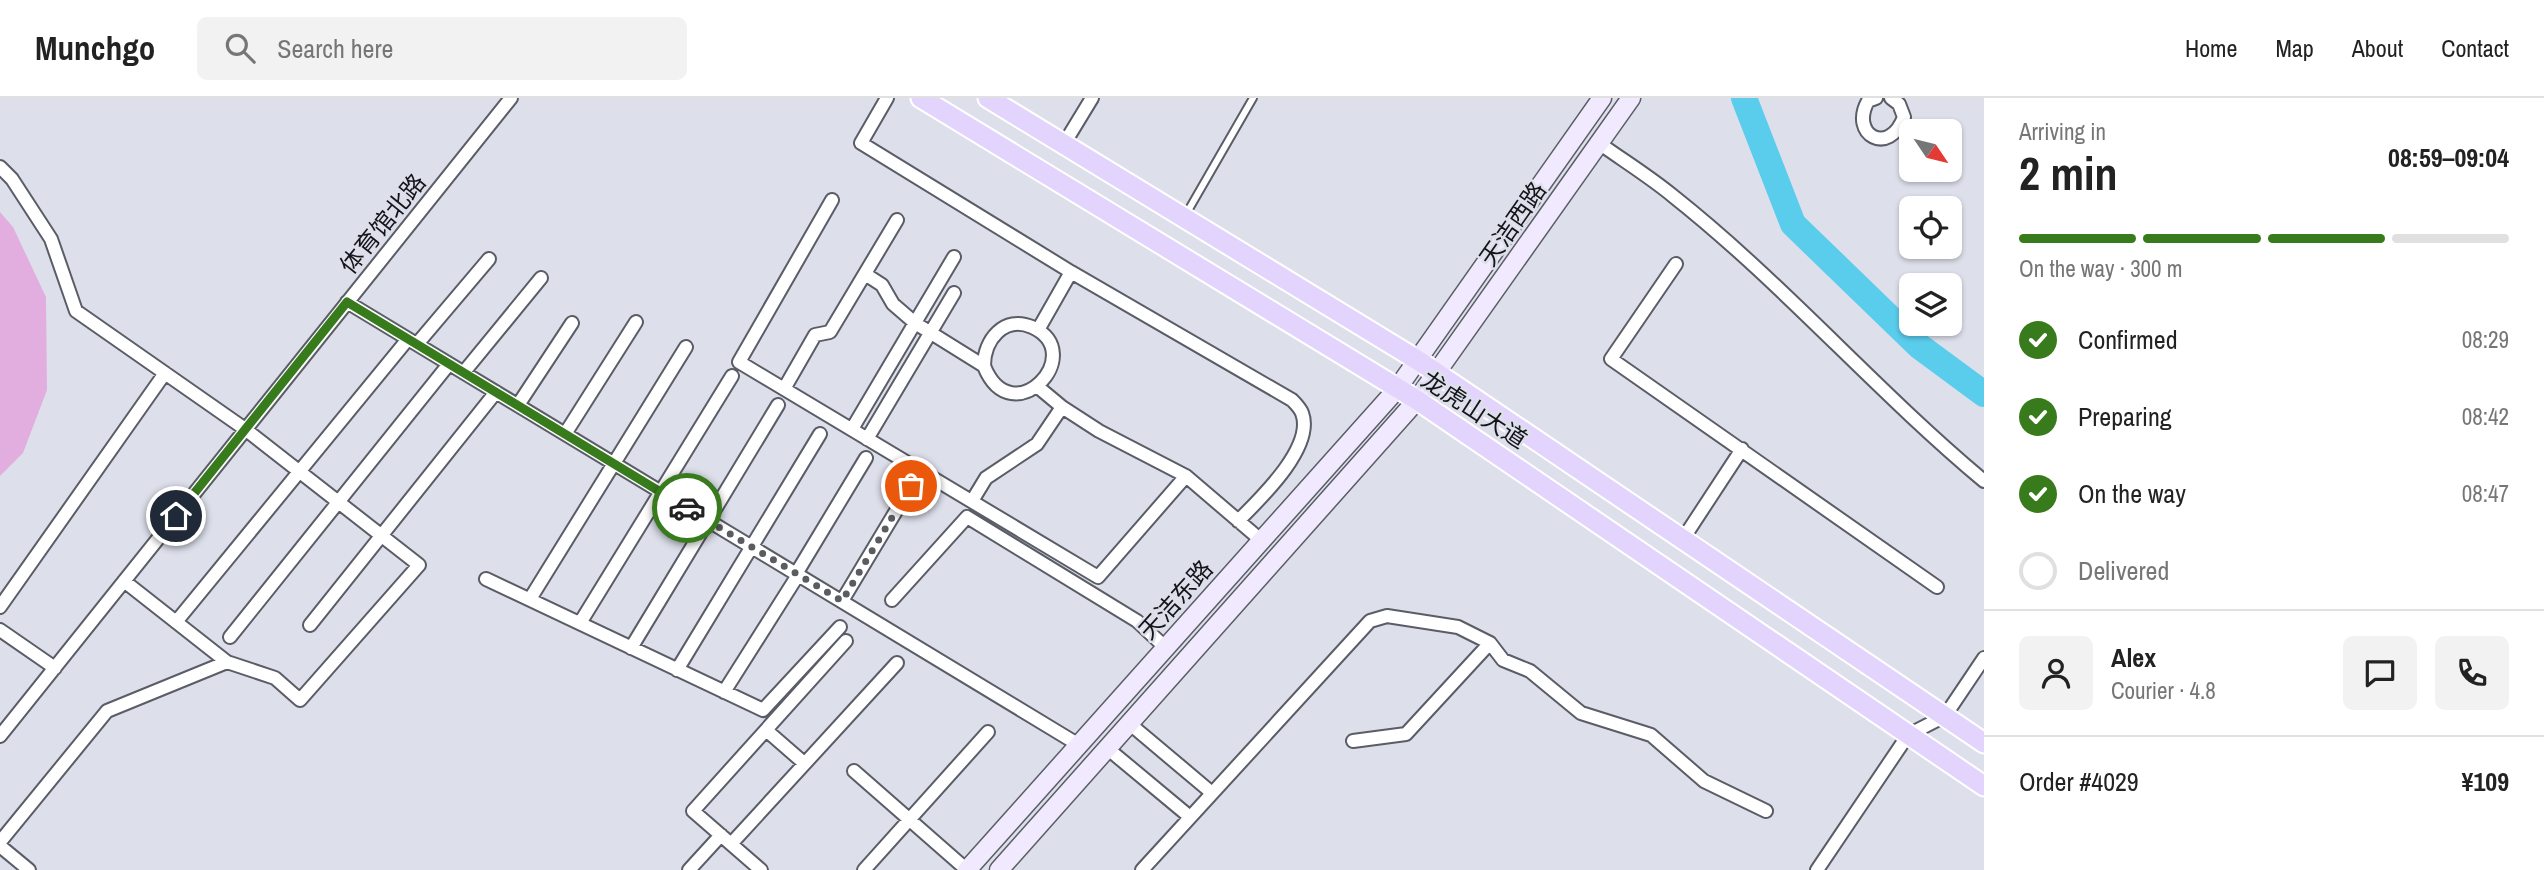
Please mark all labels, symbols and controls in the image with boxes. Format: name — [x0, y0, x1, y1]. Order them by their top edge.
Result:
search box — [197, 17, 687, 80]
text: Munchgo — [35, 26, 155, 70]
icon: search — [221, 29, 259, 67]
text: Search here — [277, 31, 393, 66]
text: Home — [2185, 32, 2237, 64]
text: Map — [2275, 32, 2314, 64]
text: About — [2352, 32, 2403, 64]
text: Contact — [2441, 32, 2509, 64]
text: Arriving in — [2019, 116, 2106, 147]
north arrow — [1899, 119, 1962, 182]
map controls — [1899, 119, 1962, 336]
text: 08:59–09:04 — [2388, 140, 2509, 175]
text: 2 min — [2019, 142, 2118, 204]
street label: 体育馆北路 — [332, 167, 432, 280]
street label: 天洁西路 — [1472, 175, 1553, 272]
button: locate — [1899, 196, 1962, 259]
text: On the way · 300 m — [2019, 253, 2183, 284]
button: layers — [1899, 273, 1962, 336]
icon: check — [2019, 321, 2057, 359]
text: Confirmed — [2078, 322, 2178, 357]
text: 08:29 — [2462, 324, 2509, 355]
street label: 龙虎山大道 — [1416, 363, 1534, 455]
icon: check — [2019, 398, 2057, 436]
text: Preparing — [2078, 399, 2172, 434]
text: 08:42 — [2462, 401, 2509, 432]
pin — [881, 456, 941, 516]
icon: bag — [892, 467, 930, 505]
courier — [652, 473, 722, 543]
icon: check — [2019, 475, 2057, 513]
text: On the way — [2078, 476, 2186, 511]
text: 08:47 — [2462, 478, 2509, 509]
pin — [146, 486, 206, 546]
icon: car — [668, 489, 706, 527]
icon: home — [157, 497, 195, 535]
street label: 天洁东路 — [1131, 553, 1219, 646]
text: Delivered — [2078, 553, 2169, 588]
button: person — [2019, 636, 2093, 710]
button: chat — [2343, 636, 2417, 710]
button: phone — [2435, 636, 2509, 710]
text: Alex — [2111, 640, 2156, 675]
text: Courier · 4.8 — [2111, 675, 2216, 706]
text: Order #4029 — [2019, 764, 2139, 799]
text: ¥109 — [2462, 764, 2509, 799]

